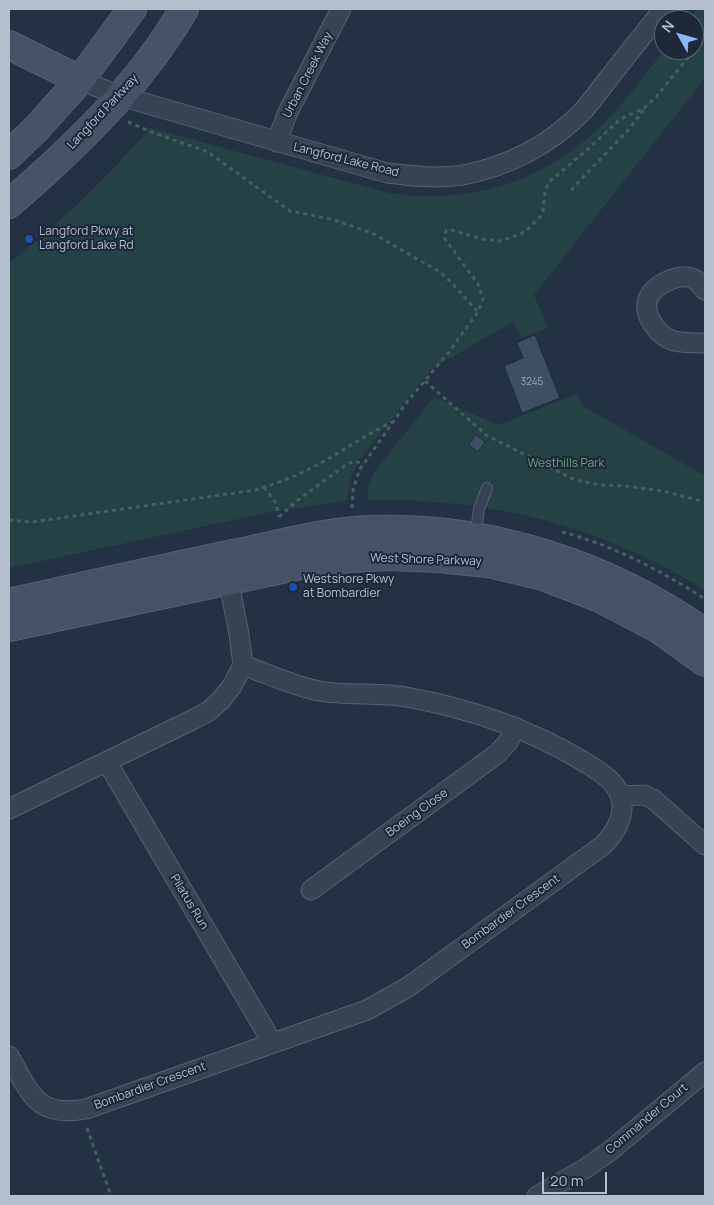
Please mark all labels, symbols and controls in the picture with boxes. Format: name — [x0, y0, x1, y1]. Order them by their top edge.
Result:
north arrow — [654, 10, 704, 60]
text: N — [657, 16, 678, 36]
street label: Urban Creek Way — [280, 30, 336, 120]
street label: Langford Parkway — [65, 72, 141, 152]
street label: Langford Lake Road — [292, 140, 400, 180]
place label: Langford Pkwy at Langford Lake Rd — [39, 225, 134, 253]
marker: Langford Pkwy at Langford Lake Rd — [23, 233, 35, 245]
house number: 3245 — [521, 376, 543, 388]
park label: Westhills Park — [528, 457, 604, 471]
street label: West Shore Parkway — [370, 551, 482, 569]
place label: Westshore Pkwy at Bombardier — [303, 573, 394, 601]
marker: Westshore Pkwy at Bombardier — [287, 581, 299, 593]
street label: Boeing Close — [383, 786, 451, 840]
street label: Pilatus Run — [167, 872, 211, 932]
street label: Bombardier Crescent — [459, 872, 563, 952]
street label: Bombardier Crescent — [92, 1059, 208, 1113]
street label: Commander Court — [603, 1081, 691, 1157]
scale bar — [544, 1162, 609, 1194]
text: 20 m — [550, 1170, 583, 1191]

